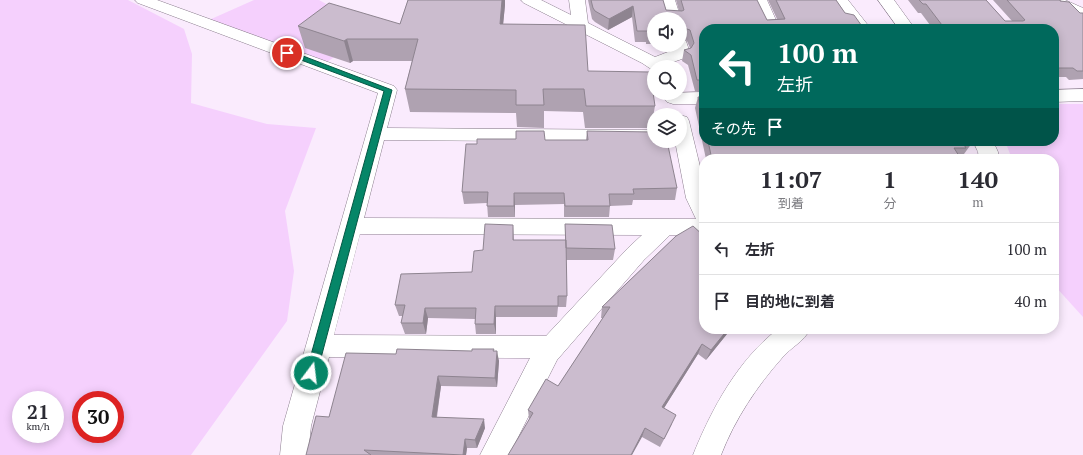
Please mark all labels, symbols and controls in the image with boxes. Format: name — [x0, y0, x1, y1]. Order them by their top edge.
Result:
map controls — [647, 12, 687, 148]
button: sound — [647, 12, 687, 52]
text: 100 m — [777, 34, 858, 71]
pin — [270, 36, 304, 70]
icon: left — [711, 40, 763, 92]
icon: arrive — [276, 42, 298, 64]
button: search — [647, 60, 687, 100]
text: 左折 — [777, 72, 813, 96]
button: layers — [647, 108, 687, 148]
icon: arrive — [764, 116, 786, 138]
text: その先 — [711, 118, 756, 138]
text: 11:07 — [760, 163, 822, 195]
text: 1 — [883, 163, 897, 195]
text: 140 — [957, 163, 998, 195]
text: m — [972, 193, 983, 211]
text: 到着 — [778, 194, 804, 212]
text: 分 — [883, 194, 896, 212]
icon: left — [711, 238, 733, 260]
text: 左折 — [745, 239, 775, 259]
text: 100 m — [1006, 239, 1047, 259]
icon: arrive — [711, 290, 733, 312]
text: 目的地に到着 — [745, 291, 835, 311]
text: 40 m — [1014, 291, 1047, 311]
position arrow — [290, 352, 332, 394]
speed limit sign: 30 — [72, 391, 124, 443]
text: 21 — [27, 398, 49, 425]
text: km/h — [26, 420, 50, 433]

